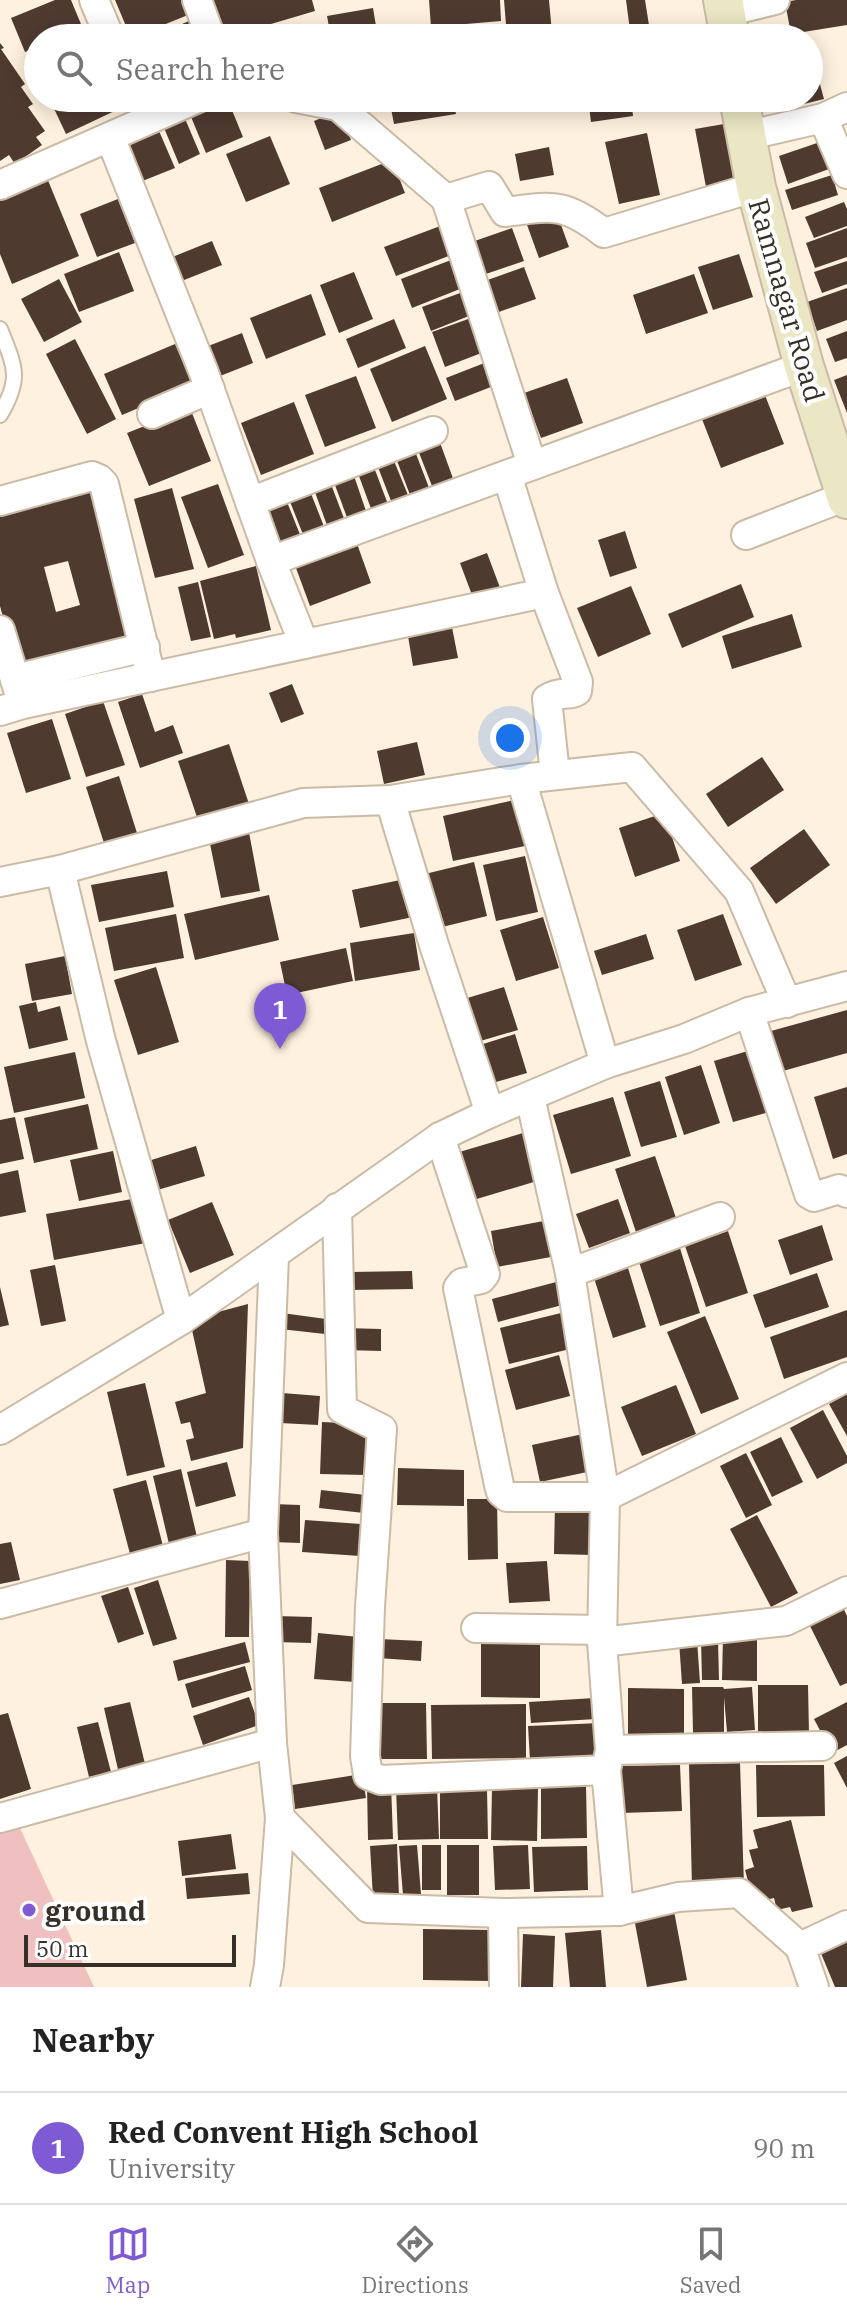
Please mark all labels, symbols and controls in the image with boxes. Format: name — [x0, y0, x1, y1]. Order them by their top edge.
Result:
search box — [24, 24, 823, 112]
icon: search — [52, 46, 96, 90]
text: Search here — [116, 49, 285, 88]
street label: Ramnagar Road — [740, 194, 834, 406]
your location — [490, 718, 530, 758]
pin: 1 — [254, 983, 306, 1049]
place label: ground — [45, 1892, 146, 1929]
marker: ground — [20, 1901, 38, 1919]
scale bar — [24, 1931, 236, 1967]
text: 50 m — [36, 1934, 88, 1963]
text: Nearby — [32, 2017, 154, 2061]
text: Red Convent High School — [108, 2112, 478, 2151]
text: 1 — [50, 2131, 66, 2165]
text: 90 m — [753, 2131, 815, 2165]
text: University — [108, 2151, 235, 2185]
tab: Map — [106, 2222, 150, 2299]
tab: Directions — [361, 2222, 469, 2299]
tab: Saved — [680, 2222, 741, 2299]

